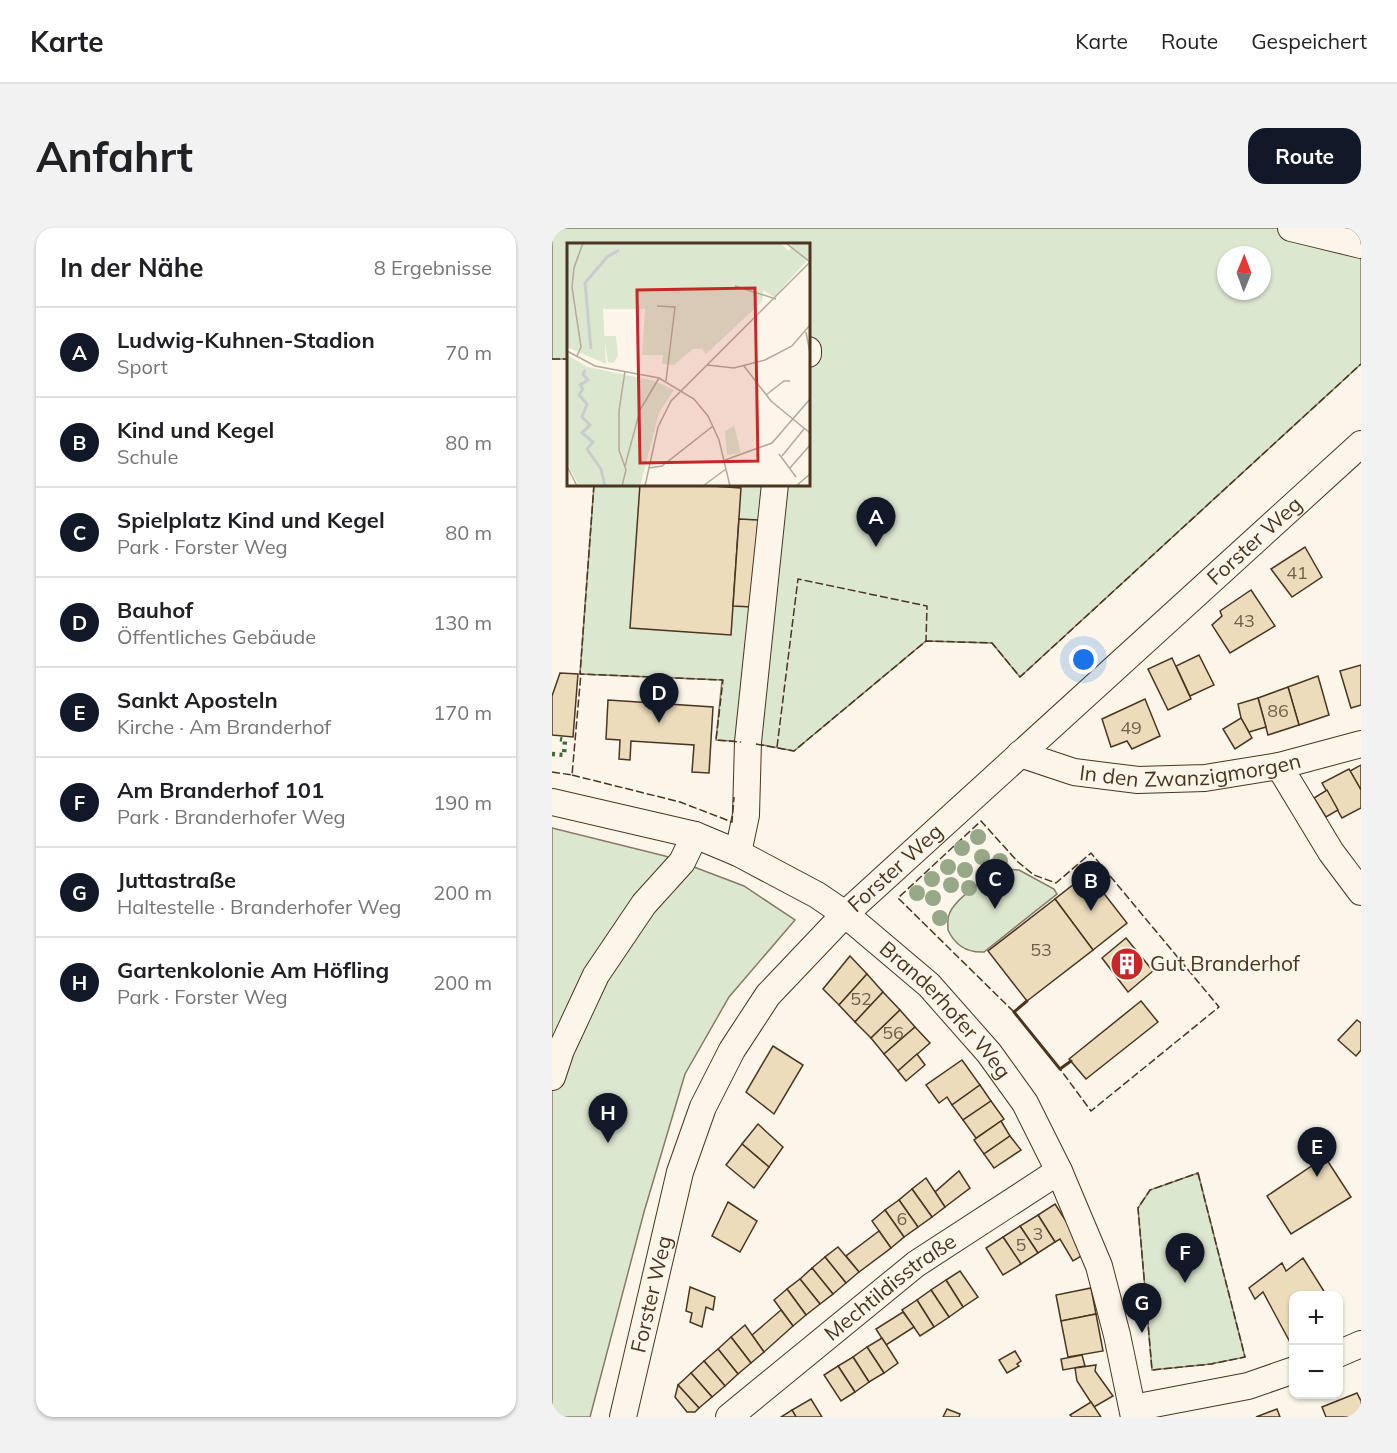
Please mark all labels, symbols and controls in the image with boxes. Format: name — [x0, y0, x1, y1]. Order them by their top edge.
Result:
text: Karte — [30, 24, 104, 59]
text: Karte — [1075, 28, 1128, 54]
text: Route — [1161, 28, 1218, 54]
text: Gespeichert — [1251, 28, 1367, 54]
button: Route — [1248, 128, 1361, 184]
text: Anfahrt — [36, 130, 193, 183]
inset map — [567, 243, 810, 486]
north arrow — [1217, 246, 1271, 300]
text: In der Nähe — [60, 251, 204, 284]
text: 8 Ergebnisse — [374, 255, 492, 280]
text: Ludwig-Kuhnen-Stadion — [117, 326, 375, 354]
text: A — [72, 340, 87, 365]
text: 70 m — [445, 340, 492, 365]
text: Sport — [117, 354, 168, 379]
text: Kind und Kegel — [117, 416, 274, 444]
text: B — [73, 430, 86, 455]
text: 80 m — [445, 430, 492, 455]
text: Schule — [117, 444, 178, 469]
street label: Forster Weg — [1201, 490, 1307, 590]
pin: A — [856, 498, 896, 547]
text: Spielplatz Kind und Kegel — [117, 506, 385, 534]
text: C — [73, 520, 86, 545]
text: 80 m — [445, 520, 492, 545]
text: Park · Forster Weg — [117, 534, 288, 559]
house number: 41 — [1286, 561, 1308, 584]
text: Bauhof — [117, 596, 193, 624]
house number: 43 — [1233, 609, 1255, 632]
text: D — [72, 610, 87, 635]
text: 130 m — [433, 610, 492, 635]
text: Öffentliches Gebäude — [117, 624, 316, 649]
your location — [1069, 645, 1098, 674]
pin: D — [640, 674, 678, 723]
text: Sankt Aposteln — [117, 686, 278, 714]
house number: 86 — [1267, 699, 1289, 722]
text: E — [74, 700, 85, 725]
text: 170 m — [433, 700, 492, 725]
text: Kirche · Am Branderhof — [117, 714, 331, 739]
house number: 49 — [1120, 716, 1142, 739]
street label: In den Zwanzigmorgen — [1078, 747, 1303, 792]
text: Am Branderhof 101 — [117, 776, 324, 804]
text: F — [74, 790, 85, 815]
text: 190 m — [433, 790, 492, 815]
text: Park · Branderhofer Weg — [117, 804, 346, 829]
street label: Forster Weg — [842, 818, 947, 917]
pin: C — [976, 860, 1014, 909]
pin: B — [1072, 862, 1110, 911]
text: Juttastraße — [117, 866, 236, 894]
text: G — [72, 880, 87, 905]
text: 200 m — [433, 880, 492, 905]
text: Haltestelle · Branderhofer Weg — [117, 894, 401, 919]
street label: Branderhofer Weg — [875, 935, 1017, 1083]
house number: 53 — [1030, 938, 1052, 961]
building icon: Gut Branderhof — [1109, 946, 1145, 982]
place label: Gut Branderhof — [1150, 950, 1301, 976]
text: Gartenkolonie Am Höfling — [117, 956, 389, 984]
text: H — [72, 970, 87, 995]
text: 200 m — [433, 970, 492, 995]
text: Park · Forster Weg — [117, 984, 288, 1009]
house number: 52 — [850, 987, 872, 1010]
house number: 56 — [882, 1021, 904, 1044]
pin: H — [588, 1094, 628, 1143]
pin: E — [1298, 1128, 1336, 1177]
house number: 6 — [897, 1207, 907, 1230]
house number: 3 — [1033, 1222, 1043, 1245]
street label: Mechtildisstraße — [818, 1227, 961, 1346]
street label: Forster Weg — [624, 1233, 677, 1355]
house number: 5 — [1016, 1233, 1027, 1256]
pin: F — [1166, 1234, 1204, 1283]
pin: G — [1122, 1284, 1162, 1333]
map controls — [1289, 1291, 1343, 1399]
button: + — [1289, 1291, 1343, 1345]
button: − — [1289, 1345, 1343, 1399]

